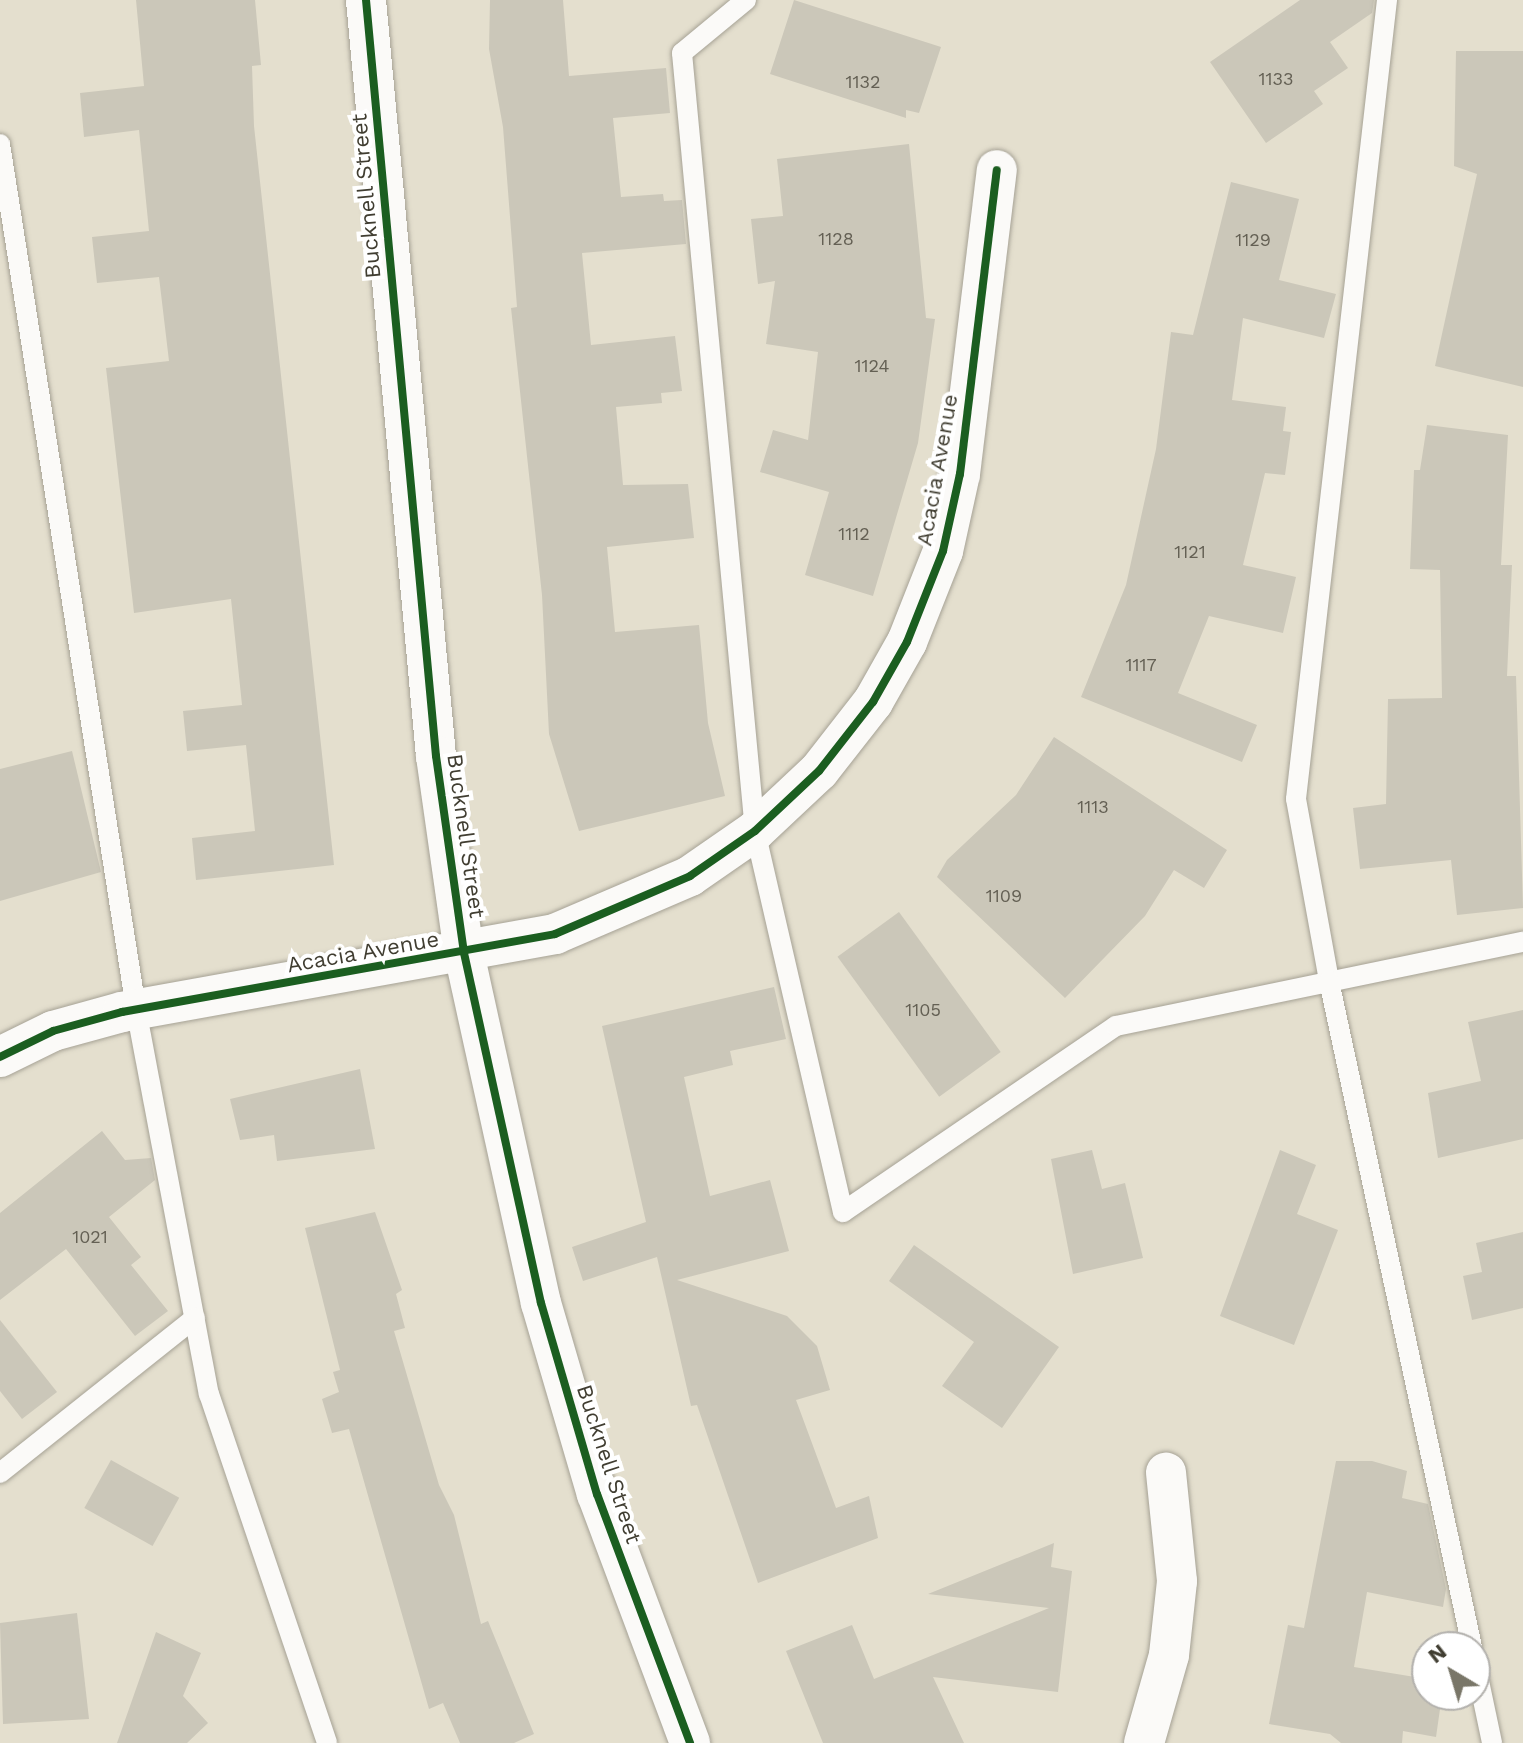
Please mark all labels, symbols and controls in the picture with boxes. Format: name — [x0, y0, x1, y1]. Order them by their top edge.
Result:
house number: 1133 — [1258, 68, 1294, 90]
house number: 1132 — [845, 71, 881, 93]
street label: Bucknell Street — [346, 112, 386, 280]
house number: 1128 — [818, 228, 854, 250]
house number: 1129 — [1235, 229, 1271, 251]
house number: 1124 — [855, 355, 889, 377]
street label: Acacia Avenue — [911, 391, 963, 549]
house number: 1112 — [838, 523, 870, 545]
house number: 1121 — [1174, 541, 1206, 563]
house number: 1117 — [1125, 654, 1157, 676]
street label: Bucknell Street — [441, 752, 491, 920]
house number: 1113 — [1077, 796, 1109, 818]
house number: 1109 — [986, 885, 1022, 907]
street label: Acacia Avenue — [284, 926, 442, 978]
house number: 1105 — [905, 999, 941, 1021]
house number: 1021 — [72, 1226, 108, 1248]
street label: Bucknell Street — [571, 1381, 647, 1547]
north arrow — [1411, 1631, 1491, 1711]
text: N — [1423, 1638, 1451, 1668]

